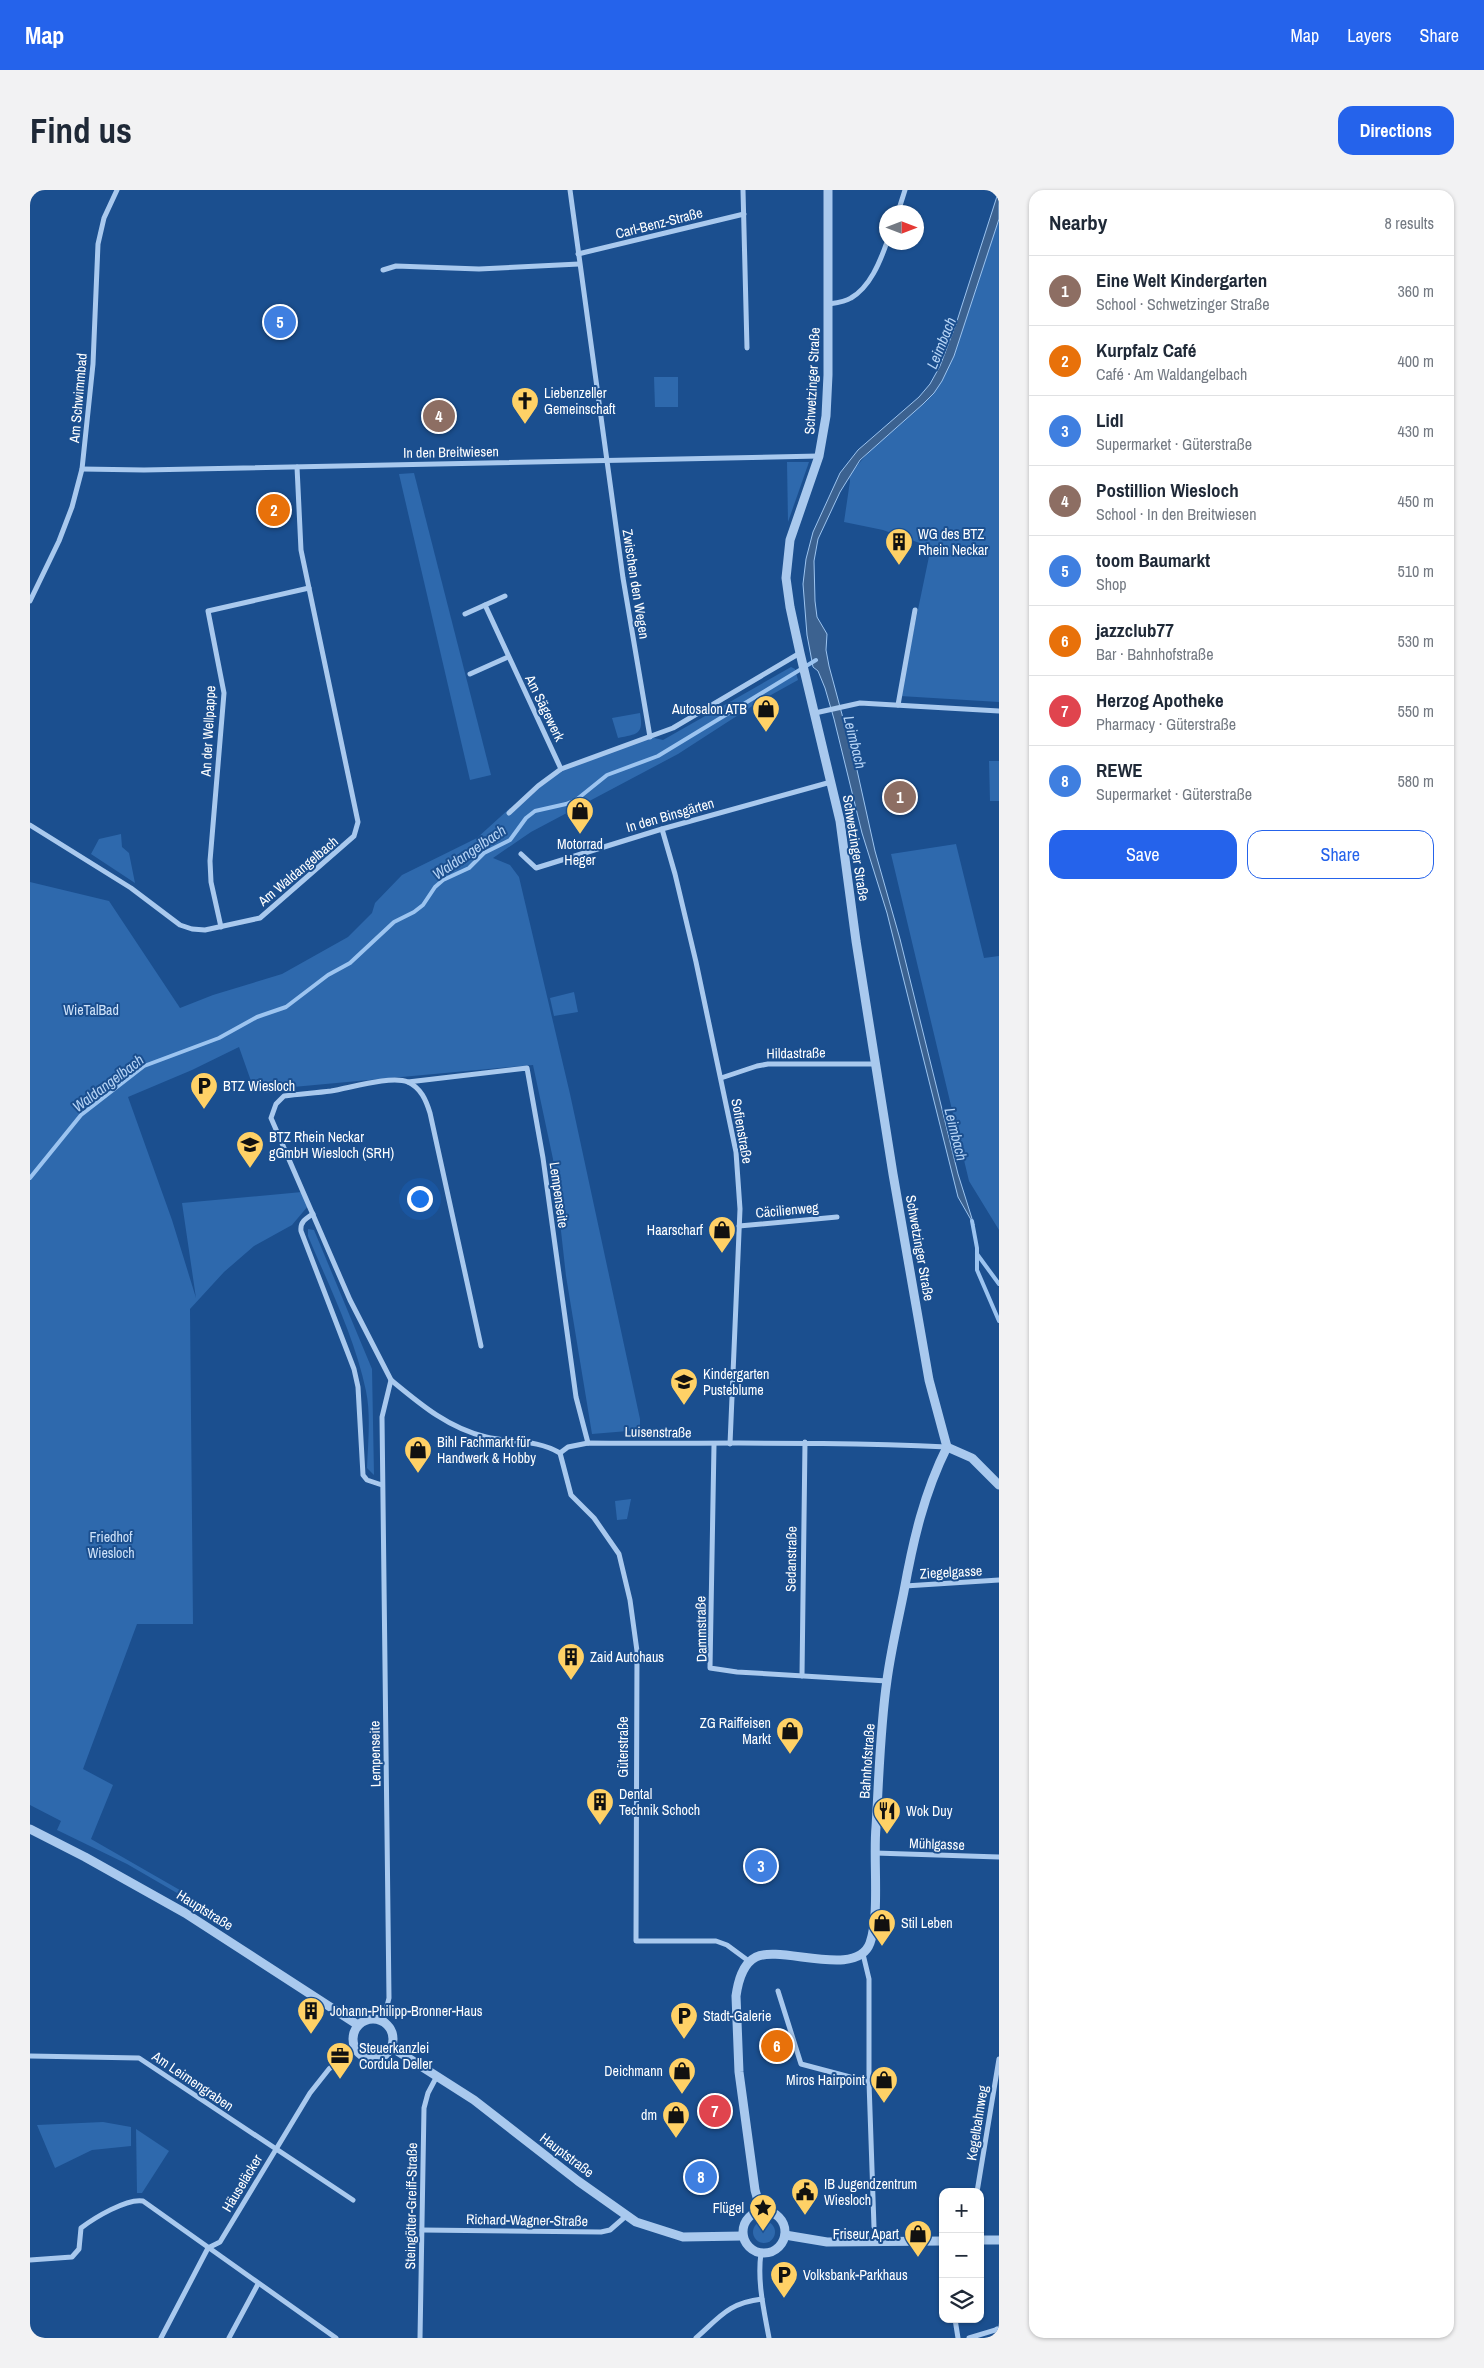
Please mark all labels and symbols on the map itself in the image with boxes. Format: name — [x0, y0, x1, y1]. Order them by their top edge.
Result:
street label: Carl-Benz-Straße — [613, 203, 705, 243]
north arrow — [879, 205, 924, 250]
pin: 5 — [264, 303, 296, 341]
water label: Leimbach — [921, 314, 961, 372]
street label: Schwetzinger Straße — [800, 327, 824, 435]
street label: Am Schwimmbad — [65, 352, 91, 445]
place label: Liebenzeller Gemeinschaft — [544, 384, 615, 418]
church icon: Liebenzeller Gemeinschaft — [510, 386, 540, 425]
pin: 4 — [423, 397, 455, 435]
street label: In den Breitwiesen — [403, 442, 499, 462]
pin: 2 — [258, 491, 290, 529]
place label: WG des BTZ Rhein Neckar — [918, 525, 988, 559]
building icon: WG des BTZ Rhein Neckar — [884, 527, 914, 566]
street label: Zwischen den Wegen — [618, 528, 654, 640]
street label: Am Sägewerk — [521, 671, 569, 744]
street label: An der Wellpappe — [197, 685, 219, 778]
shop icon: Autosalon ATB — [751, 694, 781, 733]
place label: Autosalon ATB — [671, 700, 747, 718]
water label: Leimbach — [838, 713, 872, 771]
pin: 1 — [884, 778, 916, 816]
street label: In den Binsgärten — [624, 794, 716, 836]
street label: Schwetzinger Straße — [839, 794, 873, 902]
shop icon: Motorrad Heger — [565, 796, 595, 835]
water label: Waldangelbach — [428, 820, 510, 884]
street label: Am Waldangelbach — [253, 832, 342, 910]
place label: Motorrad Heger — [557, 835, 603, 869]
park label: WieTalBad — [63, 1001, 119, 1019]
street label: Hildastraße — [766, 1043, 826, 1063]
water label: Waldangelbach — [68, 1049, 148, 1117]
parking icon: BTZ Wiesloch — [189, 1071, 219, 1110]
place label: BTZ Wiesloch — [223, 1077, 295, 1095]
street label: Sofienstraße — [727, 1097, 757, 1165]
water label: Leimbach — [939, 1105, 973, 1163]
place label: BTZ Rhein Neckar gGmbH Wiesloch (SRH) — [269, 1128, 394, 1162]
school or university icon: BTZ Rhein Neckar gGmbH Wiesloch (SRH) — [235, 1130, 265, 1169]
street label: Lempenseite — [545, 1161, 573, 1229]
your location — [407, 1186, 433, 1212]
street label: Schwetzinger Straße — [902, 1194, 938, 1302]
street label: Cäcilienweg — [755, 1198, 820, 1222]
shop icon: Haarscharf — [707, 1215, 737, 1254]
place label: Haarscharf — [647, 1221, 704, 1239]
place label: Kindergarten Pusteblume — [703, 1365, 769, 1399]
school or university icon: Kindergarten Pusteblume — [669, 1367, 699, 1406]
street label: Luisenstraße — [624, 1422, 692, 1442]
place label: Bihl Fachmarkt für Handwerk & Hobby — [437, 1433, 536, 1467]
shop icon: Bihl Fachmarkt für Handwerk & Hobby — [403, 1435, 433, 1474]
street label: Sedanstraße — [781, 1526, 801, 1592]
park label: Friedhof Wiesloch — [87, 1528, 135, 1562]
street label: Ziegelgasse — [919, 1561, 983, 1583]
street label: Dammstraße — [691, 1596, 711, 1662]
building icon: Zaid Autohaus — [556, 1642, 586, 1681]
place label: Zaid Autohaus — [590, 1648, 664, 1666]
place label: ZG Raiffeisen Markt — [700, 1714, 771, 1748]
street label: Güterstraße — [614, 1716, 632, 1778]
shop icon: ZG Raiffeisen Markt — [775, 1716, 805, 1755]
street label: Lempenseite — [365, 1721, 385, 1787]
street label: Bahnhofstraße — [855, 1723, 879, 1799]
place label: Dental Technik Schoch — [619, 1785, 700, 1819]
building icon: Dental Technik Schoch — [585, 1787, 615, 1826]
restaurant icon: Wok Duy — [872, 1796, 902, 1835]
place label: Wok Duy — [906, 1802, 953, 1820]
street label: Mühlgasse — [909, 1834, 965, 1854]
pin: 3 — [745, 1847, 777, 1885]
street label: Hauptstraße — [173, 1886, 237, 1934]
shop icon: Stil Leben — [867, 1908, 897, 1947]
place label: Stil Leben — [901, 1914, 953, 1932]
building icon: Johann-Philipp-Bronner-Haus — [296, 1996, 326, 2035]
parking icon: Stadt-Galerie — [669, 2001, 699, 2040]
place label: Johann-Philipp-Bronner-Haus — [330, 2002, 483, 2020]
place label: Stadt-Galerie — [703, 2007, 771, 2025]
pin: 6 — [761, 2027, 793, 2065]
place label: Steuerkanzlei Cordula Deller — [359, 2039, 433, 2073]
office icon: Steuerkanzlei Cordula Deller — [325, 2041, 355, 2080]
street label: Am Leimengraben — [148, 2047, 237, 2115]
shop icon: Deichmann — [667, 2056, 697, 2095]
place label: Deichmann — [604, 2062, 663, 2080]
shop icon: Miros Hairpoint — [869, 2065, 899, 2104]
place label: Miros Hairpoint — [786, 2071, 865, 2089]
street label: Kegelbahnweg — [962, 2083, 992, 2162]
pin: 7 — [699, 2092, 731, 2130]
shop icon: dm — [661, 2100, 691, 2139]
place label: dm — [641, 2106, 657, 2124]
street label: Hauptstraße — [536, 2129, 598, 2181]
street label: Steingötter-Greiff-Straße — [401, 2142, 421, 2270]
street label: Häuseläcker — [218, 2151, 266, 2215]
pin: 8 — [685, 2158, 717, 2196]
place label: IB Jugendzentrum Wiesloch — [824, 2175, 917, 2209]
public building icon: IB Jugendzentrum Wiesloch — [790, 2177, 820, 2216]
place icon: Flügel — [748, 2193, 778, 2232]
place label: Flügel — [713, 2199, 744, 2217]
street label: Richard-Wagner-Straße — [466, 2210, 588, 2230]
shop icon: Friseur Apart — [903, 2219, 933, 2258]
place label: Friseur Apart — [833, 2225, 899, 2243]
parking icon: Volksbank-Parkhaus — [769, 2260, 799, 2299]
place label: Volksbank-Parkhaus — [803, 2266, 908, 2284]

